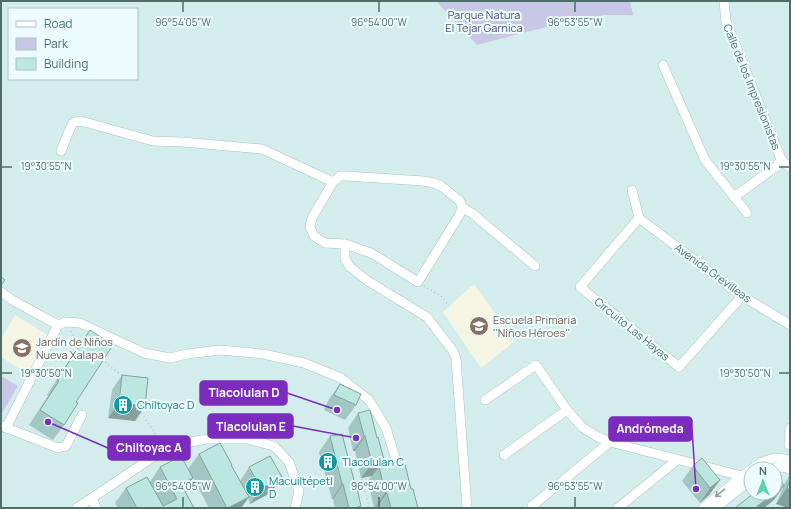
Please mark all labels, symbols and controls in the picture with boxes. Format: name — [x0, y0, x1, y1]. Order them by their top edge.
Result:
park label: Parque Natura El Tejar Garnica — [445, 7, 523, 35]
legend — [8, 8, 138, 80]
text: Road — [44, 15, 72, 32]
text: 96°54'05"W — [155, 15, 211, 29]
text: 96°54'00"W — [351, 15, 408, 29]
text: 96°53'55"W — [547, 15, 603, 29]
street label: Calle de los Impresionistas — [720, 22, 785, 152]
text: Park — [44, 35, 69, 52]
text: Building — [44, 55, 88, 72]
text: 19°30'55"N — [21, 159, 71, 173]
text: 19°30'55"N — [720, 159, 770, 173]
street label: Avenida Grevilleas — [672, 240, 755, 306]
street label: Circuito Las Hayas — [592, 294, 673, 364]
place label: Escuela Primaria ''Niños Héroes'' — [493, 312, 576, 340]
school or university icon: Escuela Primaria ''Niños Héroes'' — [468, 315, 490, 337]
place label: Jardín de Niños Nueva Xalapa — [36, 334, 113, 362]
school or university icon: Jardín de Niños Nueva Xalapa — [11, 337, 33, 359]
text: 19°30'50"N — [20, 366, 72, 380]
text: 19°30'50"N — [719, 366, 771, 380]
callout: Tlacolulan D — [200, 381, 287, 405]
text: Tlacolulan D — [208, 384, 280, 401]
building icon: Chiltoyac D — [112, 394, 134, 416]
place label: Chiltoyac D — [137, 397, 194, 412]
callout: Tlacolulan E — [208, 414, 293, 438]
callout: Andrómeda — [609, 417, 692, 441]
text: Tlacolulan E — [216, 418, 286, 435]
text: Andrómeda — [616, 420, 684, 437]
callout: Chiltoyac A — [108, 436, 190, 460]
text: Chiltoyac A — [116, 439, 182, 456]
building icon: Tlacolulan C — [317, 451, 339, 473]
place label: Tlacolulan C — [342, 454, 404, 469]
north arrow — [743, 461, 783, 501]
text: N — [759, 463, 767, 478]
place label: Macuiltépetl D — [269, 473, 333, 501]
building icon: Macuiltépetl D — [244, 476, 266, 498]
text: 96°54'05"W — [155, 479, 211, 493]
text: 96°54'00"W — [351, 479, 408, 493]
text: 96°53'55"W — [547, 479, 603, 493]
one-way arrow — [715, 489, 726, 498]

